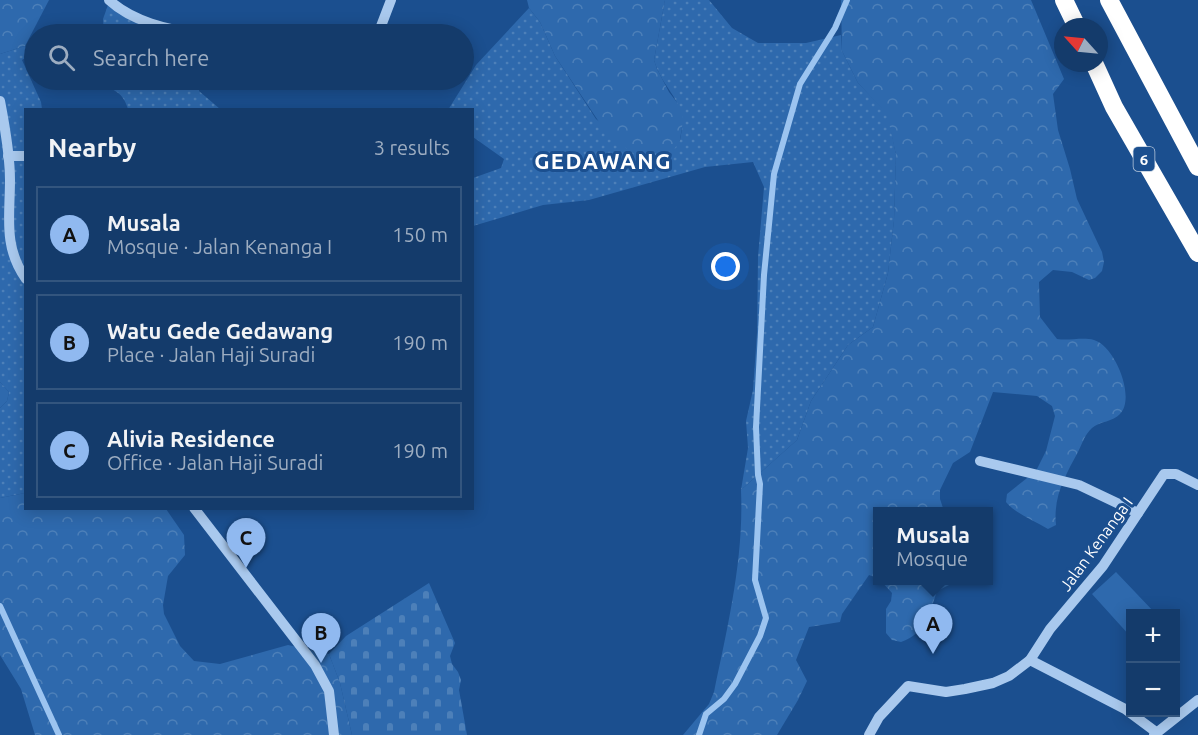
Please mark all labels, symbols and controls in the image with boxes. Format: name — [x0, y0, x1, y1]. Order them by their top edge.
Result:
north arrow — [1054, 18, 1108, 72]
search box — [24, 24, 474, 90]
icon: search — [45, 41, 78, 74]
text: Search here — [93, 45, 209, 70]
text: Nearby — [48, 133, 136, 162]
text: 3 results — [374, 136, 450, 159]
road number: 6 — [1134, 147, 1154, 171]
district label: GEDAWANG — [534, 148, 672, 173]
text: Musala — [107, 210, 181, 235]
text: A — [62, 223, 77, 246]
text: 150 m — [392, 223, 448, 246]
text: Mosque · Jalan Kenanga I — [107, 235, 332, 258]
your location — [711, 252, 740, 281]
text: Watu Gede Gedawang — [107, 318, 333, 343]
text: B — [63, 331, 76, 354]
text: 190 m — [392, 331, 448, 354]
text: Place · Jalan Haji Suradi — [107, 343, 315, 366]
text: Alivia Residence — [107, 426, 275, 451]
text: C — [63, 439, 76, 462]
text: 190 m — [392, 439, 448, 462]
text: Office · Jalan Haji Suradi — [107, 451, 323, 474]
street label: Jalan Kenanga I — [1056, 494, 1136, 594]
popup — [873, 507, 993, 585]
pin: C — [226, 518, 266, 568]
text: Musala — [896, 522, 970, 547]
text: Mosque — [896, 547, 968, 570]
pin: A — [914, 604, 952, 654]
map controls — [1126, 609, 1180, 717]
button: + — [1126, 609, 1180, 663]
pin: B — [302, 614, 340, 663]
button: − — [1126, 663, 1180, 717]

